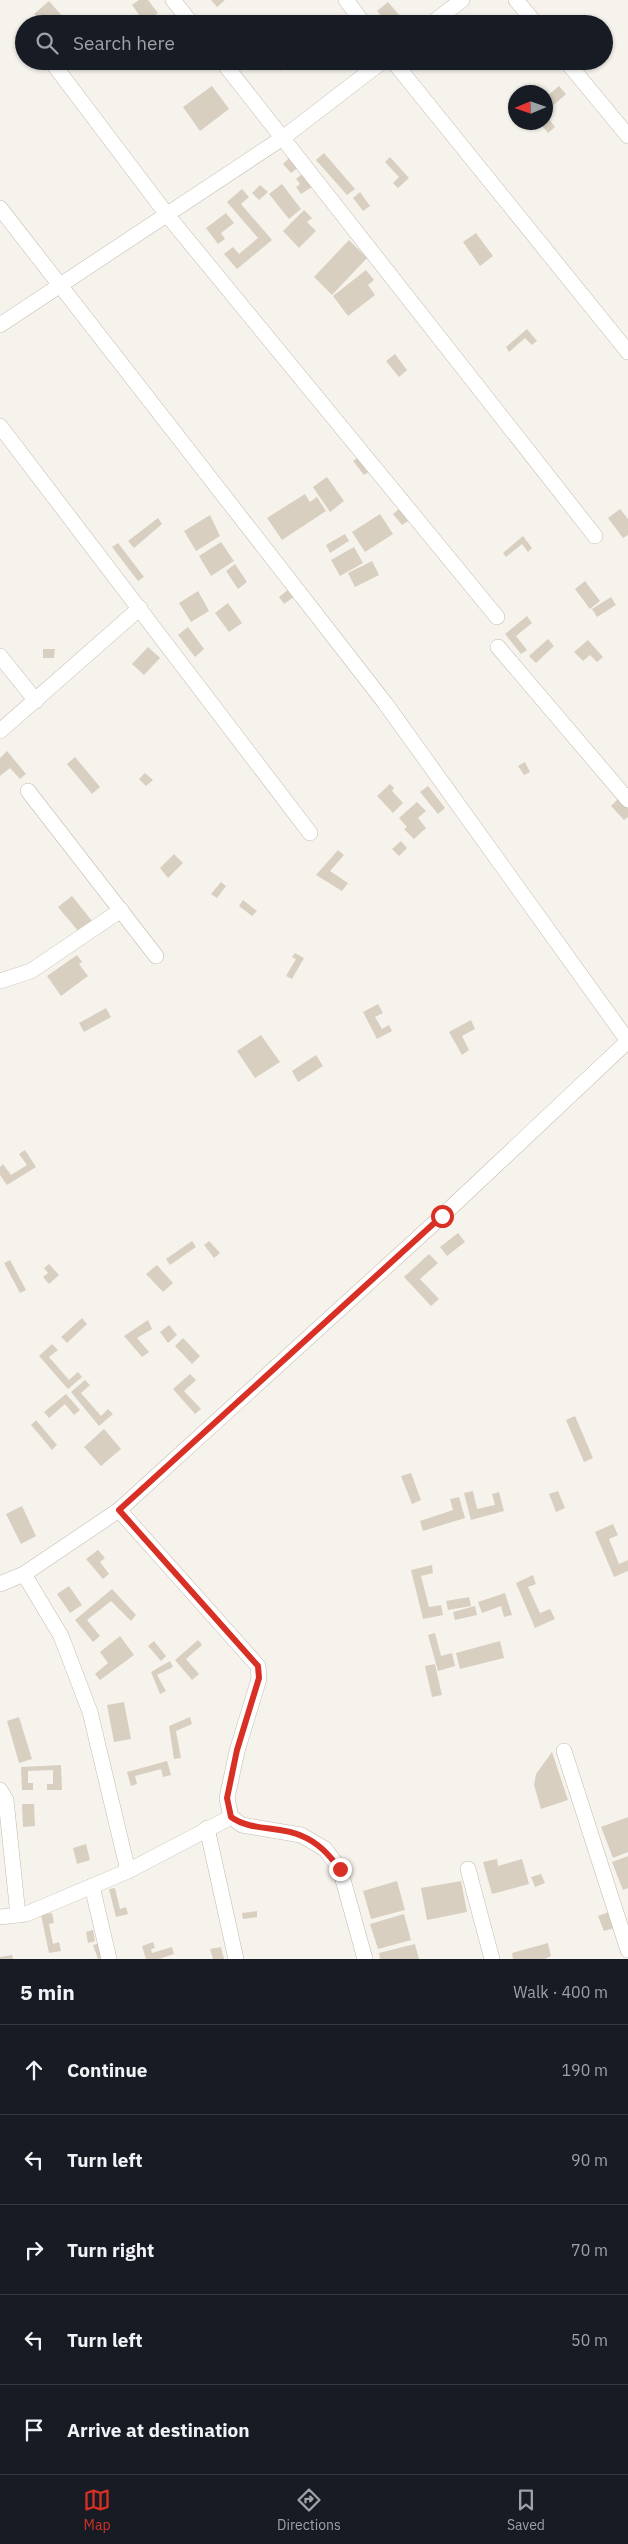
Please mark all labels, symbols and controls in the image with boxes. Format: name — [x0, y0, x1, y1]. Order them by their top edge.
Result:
search box — [15, 15, 613, 70]
icon: search — [33, 29, 61, 57]
text: Search here — [73, 31, 175, 55]
north arrow — [508, 85, 553, 130]
route start — [431, 1205, 454, 1228]
route end — [329, 1858, 352, 1881]
text: 5 min — [20, 1978, 75, 2006]
text: Walk · 400 m — [513, 1982, 608, 2002]
icon: ahead — [20, 2056, 48, 2084]
text: Continue — [67, 2058, 147, 2082]
text: 190 m — [561, 2060, 608, 2080]
icon: left — [20, 2146, 48, 2174]
text: Turn left — [67, 2148, 143, 2172]
text: 90 m — [571, 2150, 608, 2170]
icon: right — [20, 2236, 48, 2264]
text: Turn right — [67, 2238, 154, 2262]
text: 70 m — [571, 2240, 608, 2260]
icon: left — [20, 2326, 48, 2354]
text: Turn left — [67, 2328, 143, 2352]
text: 50 m — [571, 2330, 608, 2350]
icon: arrive — [20, 2416, 48, 2444]
text: Arrive at destination — [67, 2418, 250, 2442]
tab: Map — [83, 2486, 111, 2534]
tab: Directions — [277, 2486, 341, 2534]
tab: Saved — [507, 2486, 545, 2534]

